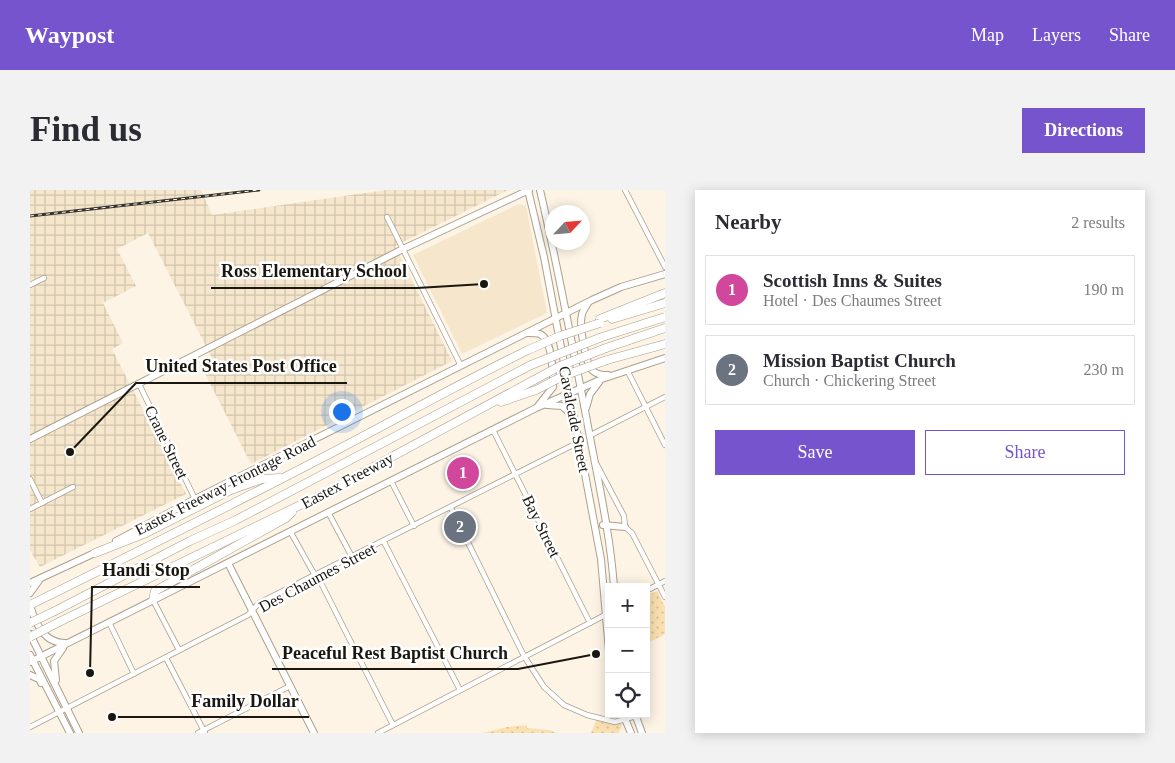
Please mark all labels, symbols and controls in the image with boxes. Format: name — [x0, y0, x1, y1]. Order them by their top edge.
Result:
text: Waypost — [25, 22, 114, 48]
text: Map — [971, 25, 1004, 45]
text: Layers — [1032, 25, 1081, 45]
text: Share — [1109, 25, 1150, 45]
button: Directions — [1022, 108, 1145, 153]
text: Find us — [30, 110, 142, 149]
north arrow — [545, 205, 590, 250]
text: Nearby — [715, 210, 782, 234]
text: 2 results — [1071, 214, 1125, 231]
callout: Ross Elementary School — [211, 255, 417, 288]
text: Ross Elementary School — [221, 261, 407, 281]
text: Scottish Inns & Suites — [763, 270, 942, 291]
text: 1 — [728, 281, 736, 298]
text: 190 m — [1084, 281, 1124, 298]
text: Hotel · Des Chaumes Street — [763, 292, 942, 309]
callout: United States Post Office — [136, 350, 347, 383]
text: Mission Baptist Church — [763, 350, 956, 371]
text: United States Post Office — [145, 356, 337, 376]
text: 2 — [728, 361, 736, 378]
text: 230 m — [1084, 361, 1124, 378]
street label: Cavalcade Street — [556, 364, 593, 474]
text: Church · Chickering Street — [763, 372, 936, 389]
your location — [329, 399, 355, 425]
street label: Crane Street — [141, 403, 192, 482]
button: Save — [715, 430, 915, 475]
button: Share — [925, 430, 1125, 475]
street label: Eastex Freeway Frontage Road — [132, 432, 319, 539]
street label: Eastex Freeway — [298, 449, 397, 513]
pin: 1 — [447, 454, 479, 492]
street label: Bay Street — [518, 492, 564, 561]
pin: 2 — [444, 508, 476, 546]
street label: Des Chaumes Street — [256, 539, 379, 615]
callout: Handi Stop — [92, 554, 200, 587]
text: Handi Stop — [102, 560, 190, 580]
map controls — [605, 583, 650, 718]
button: + — [605, 583, 650, 628]
button: − — [605, 628, 650, 673]
callout: Peaceful Rest Baptist Church — [272, 636, 518, 669]
text: Peaceful Rest Baptist Church — [282, 643, 508, 663]
button: locate — [605, 673, 650, 718]
callout: Family Dollar — [181, 684, 309, 717]
text: Family Dollar — [191, 691, 299, 711]

